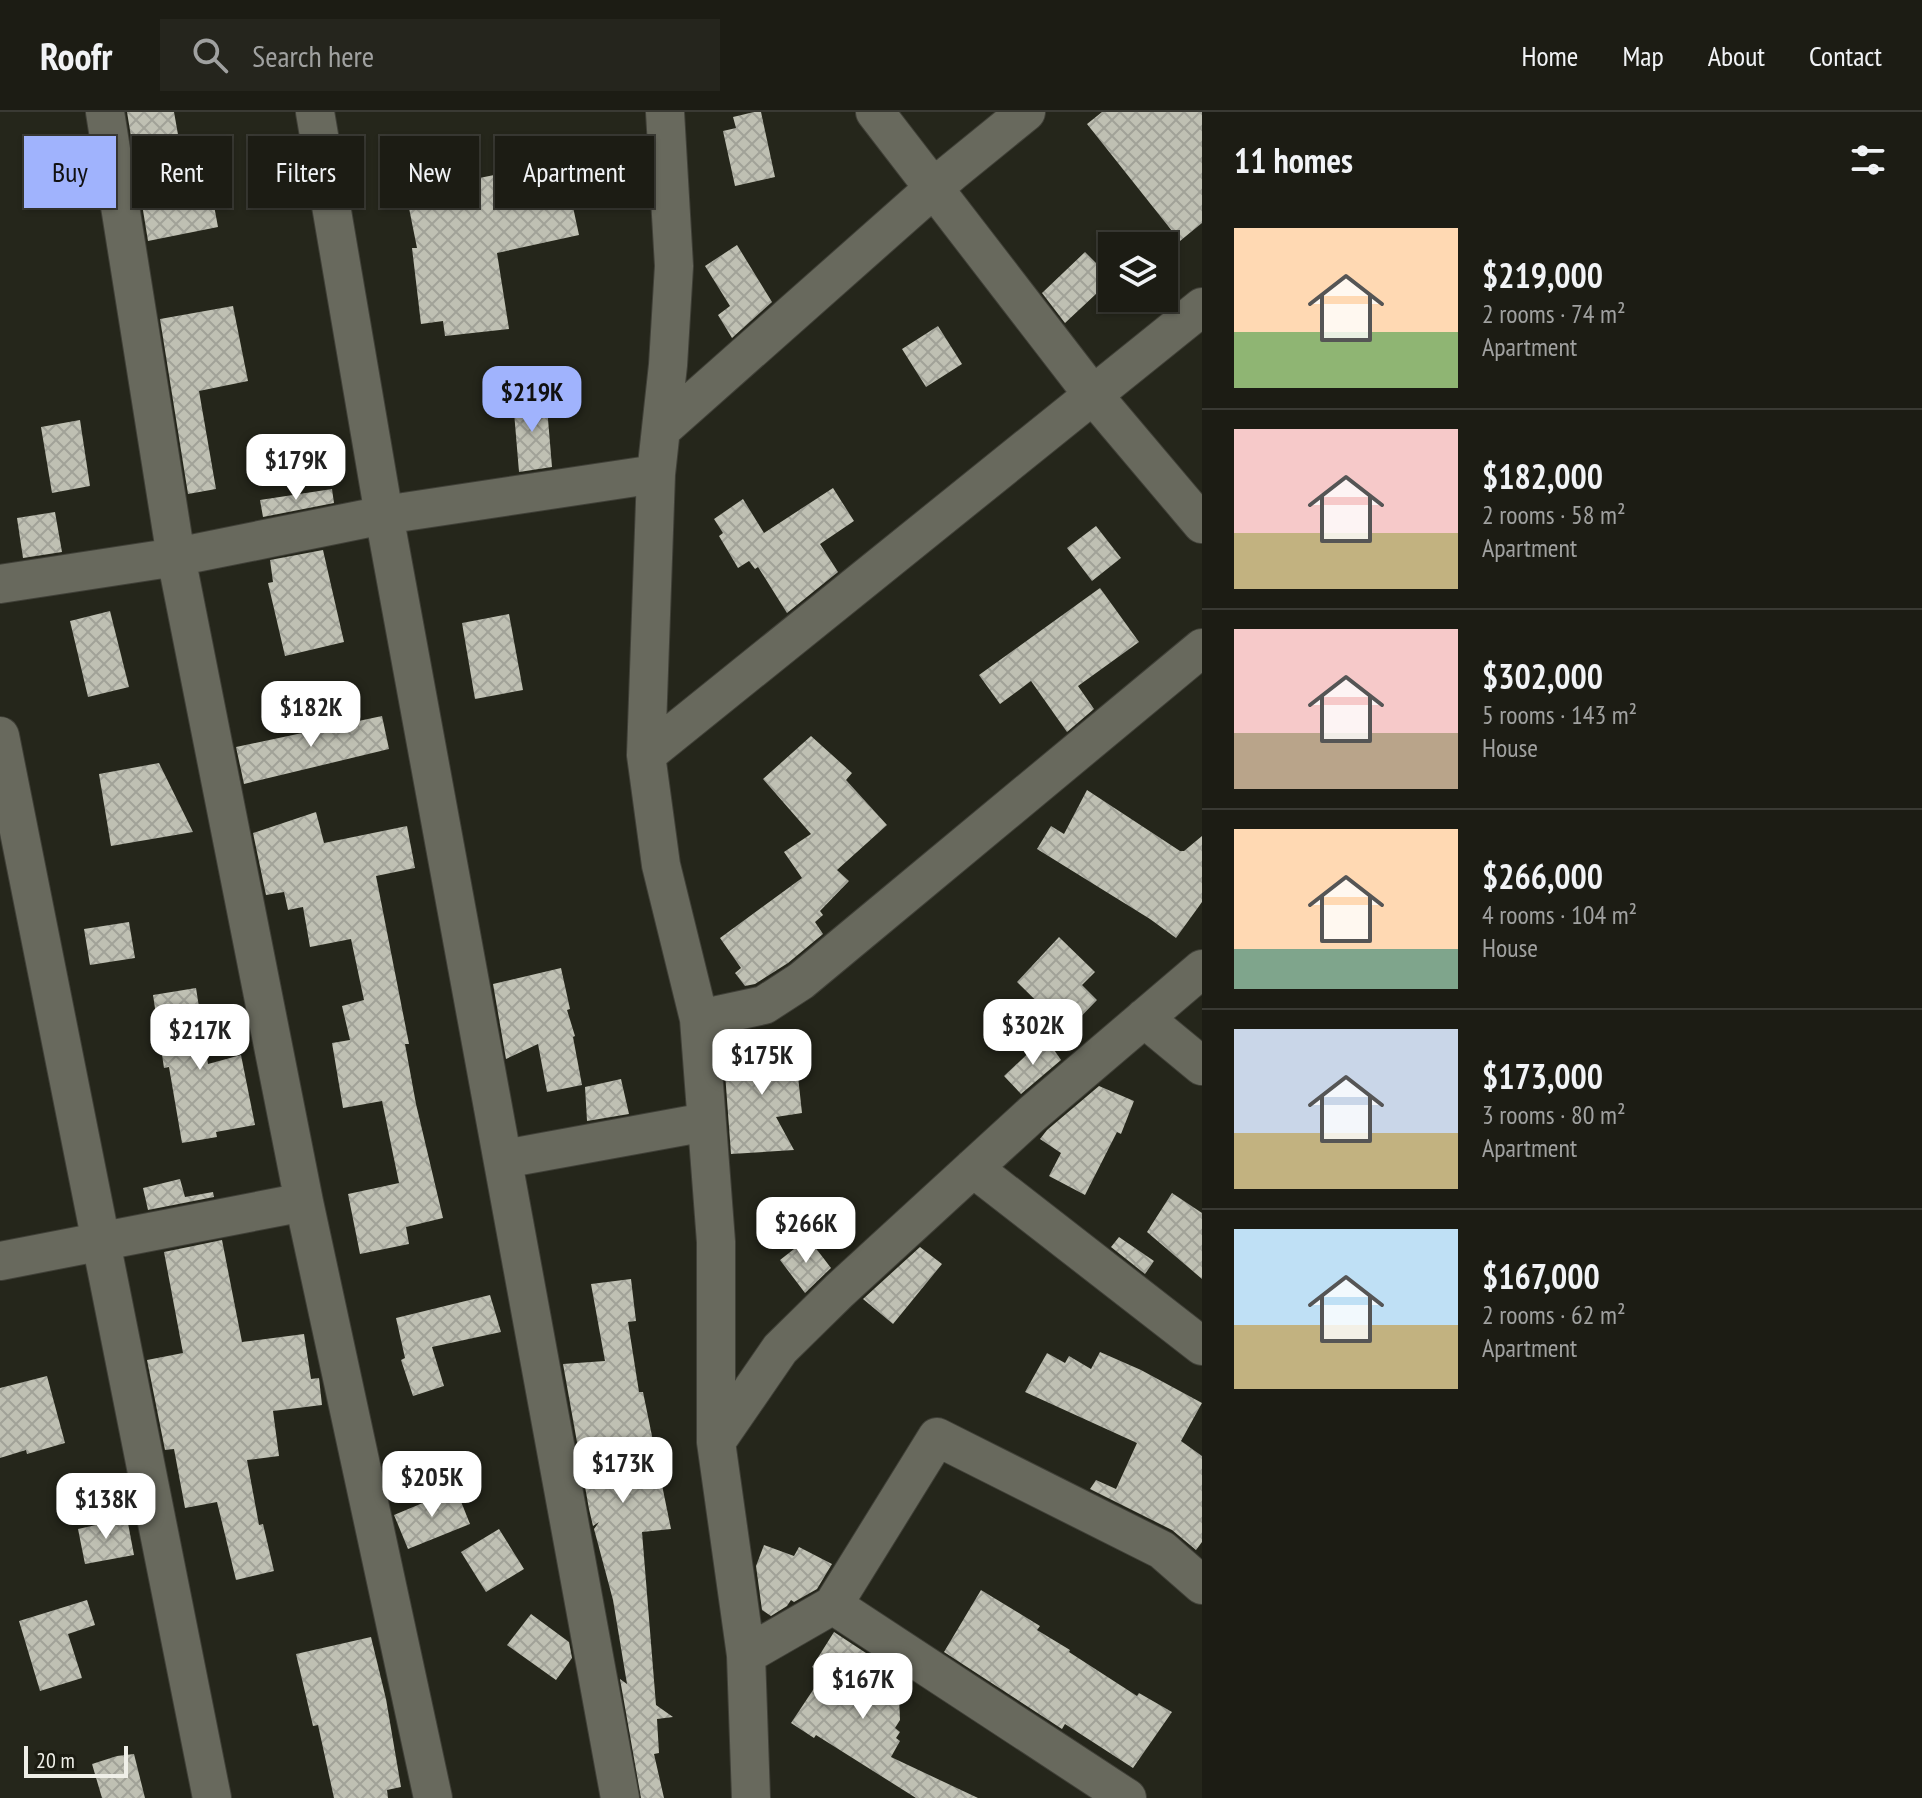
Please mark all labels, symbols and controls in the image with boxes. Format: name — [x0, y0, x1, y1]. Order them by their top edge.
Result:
search box — [160, 19, 720, 91]
text: Roofr — [40, 31, 112, 80]
icon: search — [188, 33, 232, 77]
text: Search here — [252, 36, 374, 75]
text: Home — [1522, 37, 1578, 74]
text: Map — [1622, 37, 1664, 74]
text: About — [1708, 37, 1765, 74]
text: Contact — [1809, 37, 1882, 74]
chip: Buy — [24, 136, 116, 208]
chip: Rent — [132, 136, 232, 208]
chip: Filters — [248, 136, 364, 208]
chip: New — [380, 136, 479, 208]
chip: Apartment — [495, 136, 654, 208]
text: 11 homes — [1234, 138, 1353, 182]
icon: filters — [1846, 138, 1890, 182]
map controls — [1098, 232, 1178, 312]
button: layers — [1098, 232, 1178, 312]
text: $219,000 — [1482, 253, 1603, 297]
icon: home — [1298, 260, 1394, 356]
text: 2 rooms · 74 m² — [1482, 297, 1626, 330]
text: Apartment — [1482, 330, 1577, 363]
pin: $219K — [476, 366, 588, 434]
text: $219K — [500, 375, 564, 408]
pin: $179K — [240, 434, 352, 502]
text: $179K — [264, 443, 328, 476]
text: $182,000 — [1482, 454, 1603, 498]
icon: home — [1298, 461, 1394, 557]
text: 2 rooms · 58 m² — [1482, 498, 1626, 531]
text: Apartment — [1482, 531, 1577, 564]
text: $302,000 — [1482, 654, 1603, 698]
icon: home — [1298, 661, 1394, 757]
pin: $182K — [255, 681, 367, 749]
text: $182K — [279, 690, 343, 723]
text: 5 rooms · 143 m² — [1482, 698, 1637, 731]
text: House — [1482, 731, 1538, 764]
text: $266,000 — [1482, 854, 1603, 898]
icon: home — [1298, 861, 1394, 957]
text: 4 rooms · 104 m² — [1482, 898, 1637, 931]
text: House — [1482, 931, 1538, 964]
pin: $302K — [977, 999, 1089, 1067]
pin: $217K — [144, 1004, 256, 1072]
text: $302K — [1001, 1008, 1065, 1041]
text: $217K — [168, 1013, 232, 1046]
pin: $175K — [706, 1029, 818, 1097]
text: $175K — [730, 1038, 794, 1071]
text: $173,000 — [1482, 1054, 1603, 1098]
icon: home — [1298, 1061, 1394, 1157]
text: 3 rooms · 80 m² — [1482, 1098, 1626, 1131]
text: Apartment — [1482, 1131, 1577, 1164]
pin: $266K — [750, 1197, 862, 1265]
text: $266K — [774, 1206, 838, 1239]
text: $167,000 — [1482, 1254, 1600, 1298]
icon: home — [1298, 1261, 1394, 1357]
text: 2 rooms · 62 m² — [1482, 1298, 1626, 1331]
text: Apartment — [1482, 1331, 1577, 1364]
pin: $173K — [567, 1437, 679, 1505]
text: $173K — [591, 1446, 655, 1479]
pin: $205K — [376, 1451, 488, 1519]
text: $205K — [400, 1460, 464, 1493]
pin: $138K — [50, 1473, 162, 1541]
text: $138K — [74, 1482, 138, 1515]
pin: $167K — [807, 1653, 919, 1721]
text: $167K — [831, 1662, 895, 1695]
scale bar — [24, 1742, 128, 1778]
text: 20 m — [36, 1746, 75, 1774]

